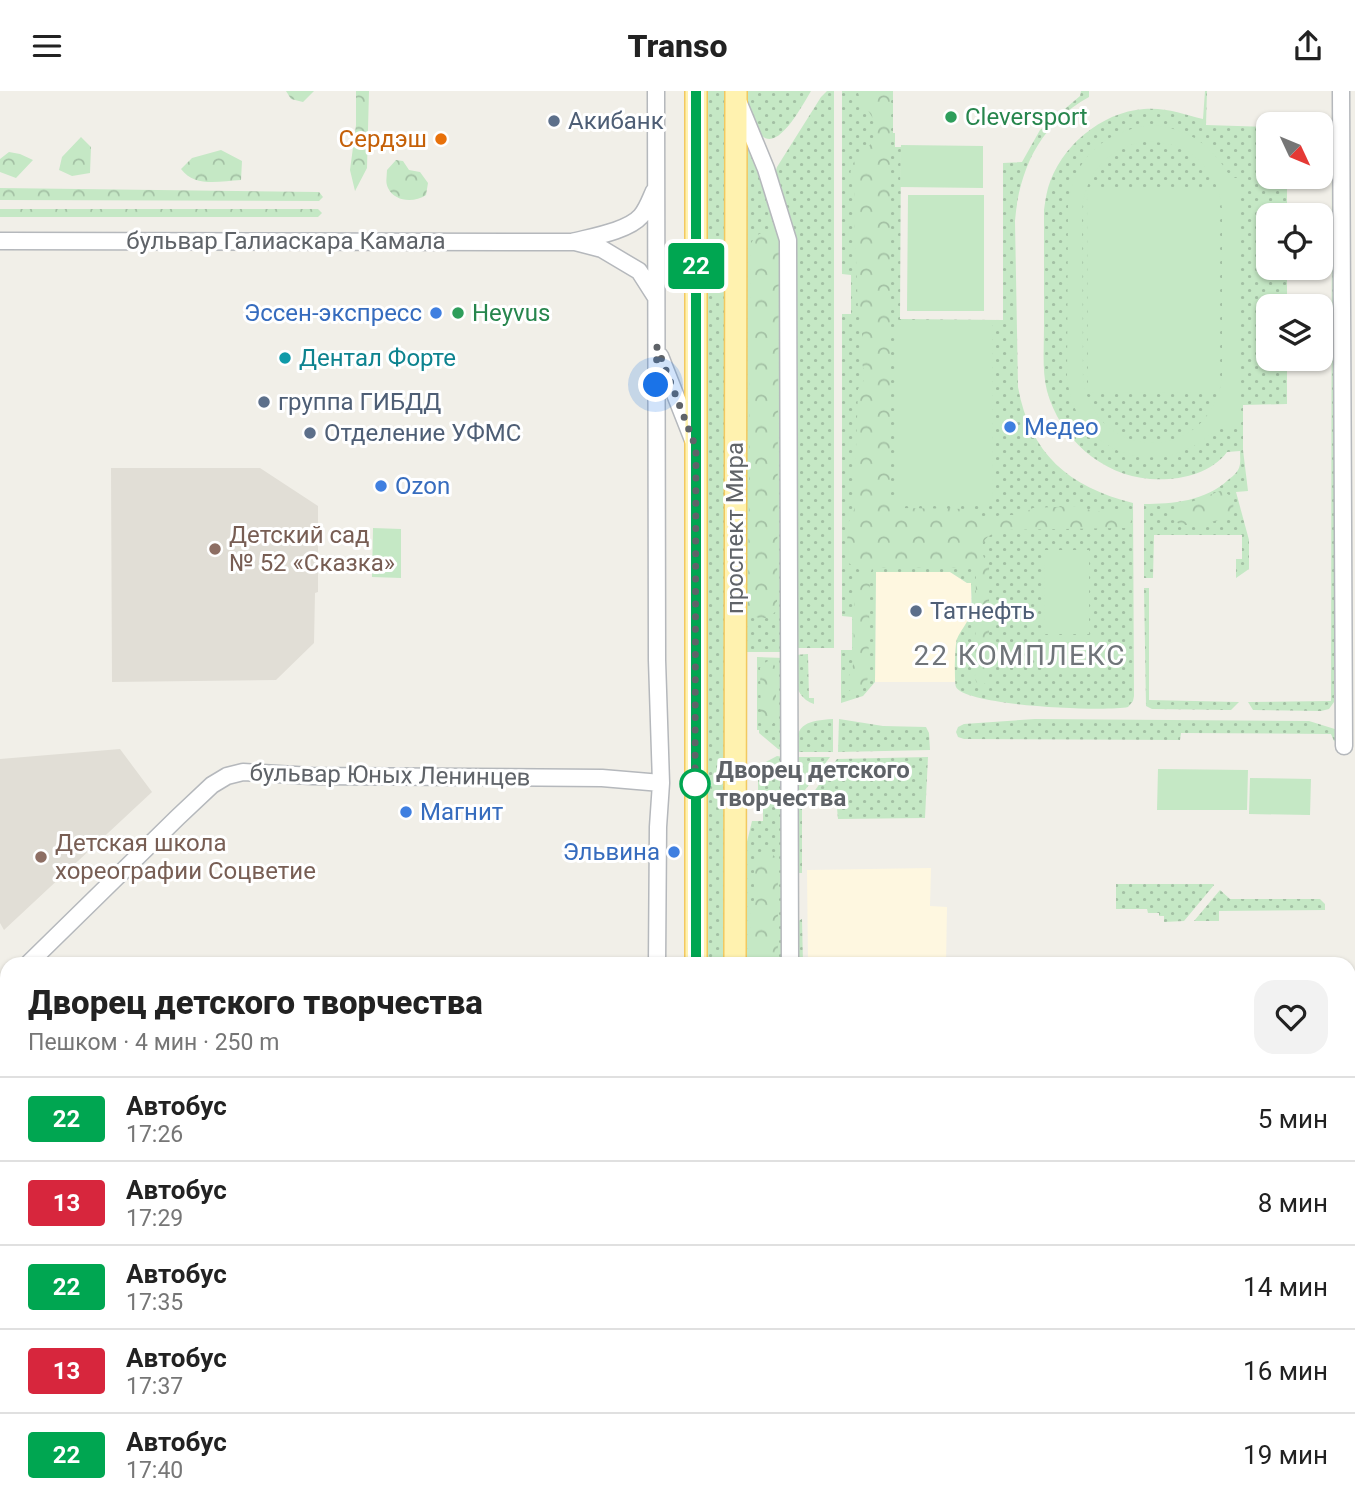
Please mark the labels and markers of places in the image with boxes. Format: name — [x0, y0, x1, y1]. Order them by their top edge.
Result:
place label: Cleversport — [965, 103, 1088, 131]
place label: Акибанк — [568, 107, 664, 135]
marker: Cleversport — [943, 109, 959, 125]
marker: Акибанк — [546, 113, 562, 129]
place label: Сердэш — [339, 125, 427, 153]
marker: Сердэш — [433, 131, 449, 147]
place label: Эссен-экспресс — [244, 299, 422, 327]
place label: Heyvus — [472, 299, 550, 327]
marker: Эссен-экспресс — [428, 305, 444, 321]
marker: Heyvus — [450, 305, 466, 321]
place label: Дентал Форте — [299, 344, 456, 372]
marker: Дентал Форте — [277, 350, 293, 366]
place label: группа ГИБДД — [278, 388, 441, 416]
marker: группа ГИБДД — [256, 394, 272, 410]
place label: Медео — [1024, 413, 1099, 441]
place label: Отделение УФМС — [324, 419, 521, 447]
marker: Медео — [1002, 419, 1018, 435]
marker: Отделение УФМС — [302, 425, 318, 441]
place label: Ozon — [395, 472, 450, 500]
marker: Ozon — [373, 478, 389, 494]
place label: Детский сад № 52 «Сказка» — [229, 521, 395, 577]
marker: Детский сад № 52 «Сказка» — [207, 541, 223, 557]
place label: Татнефть — [930, 597, 1035, 625]
marker: Татнефть — [908, 603, 924, 619]
place label: Дворец детского творчества — [716, 756, 910, 812]
marker: Дворец детского творчества — [680, 769, 710, 799]
place label: Магнит — [420, 798, 504, 826]
marker: Магнит — [398, 804, 414, 820]
place label: Детская школа хореографии Соцветие — [55, 829, 316, 885]
place label: Эльвина — [563, 838, 660, 866]
marker: Эльвина — [666, 844, 682, 860]
marker: Детская школа хореографии Соцветие — [33, 849, 49, 865]

